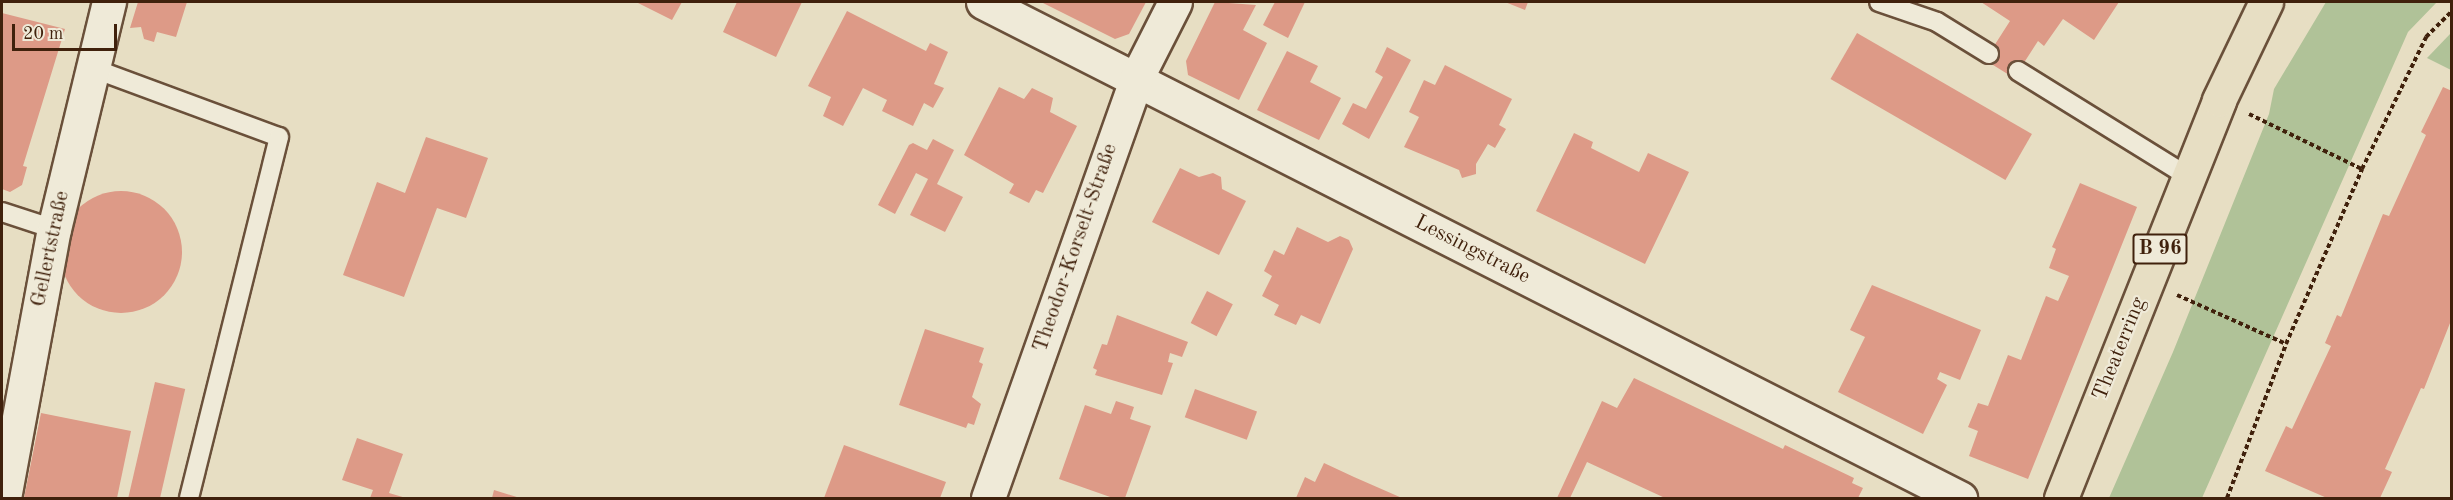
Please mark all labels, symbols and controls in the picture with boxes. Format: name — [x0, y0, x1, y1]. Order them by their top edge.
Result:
scale bar — [15, 12, 120, 50]
text: 20 m — [23, 25, 63, 43]
street label: Theodor-Korselt-Straße — [1028, 140, 1124, 356]
street label: Gellertstraße — [26, 189, 76, 309]
street label: Lessingstraße — [1410, 210, 1534, 290]
road number: B 96 — [2132, 232, 2188, 266]
street label: Theaterring — [2088, 294, 2152, 404]

